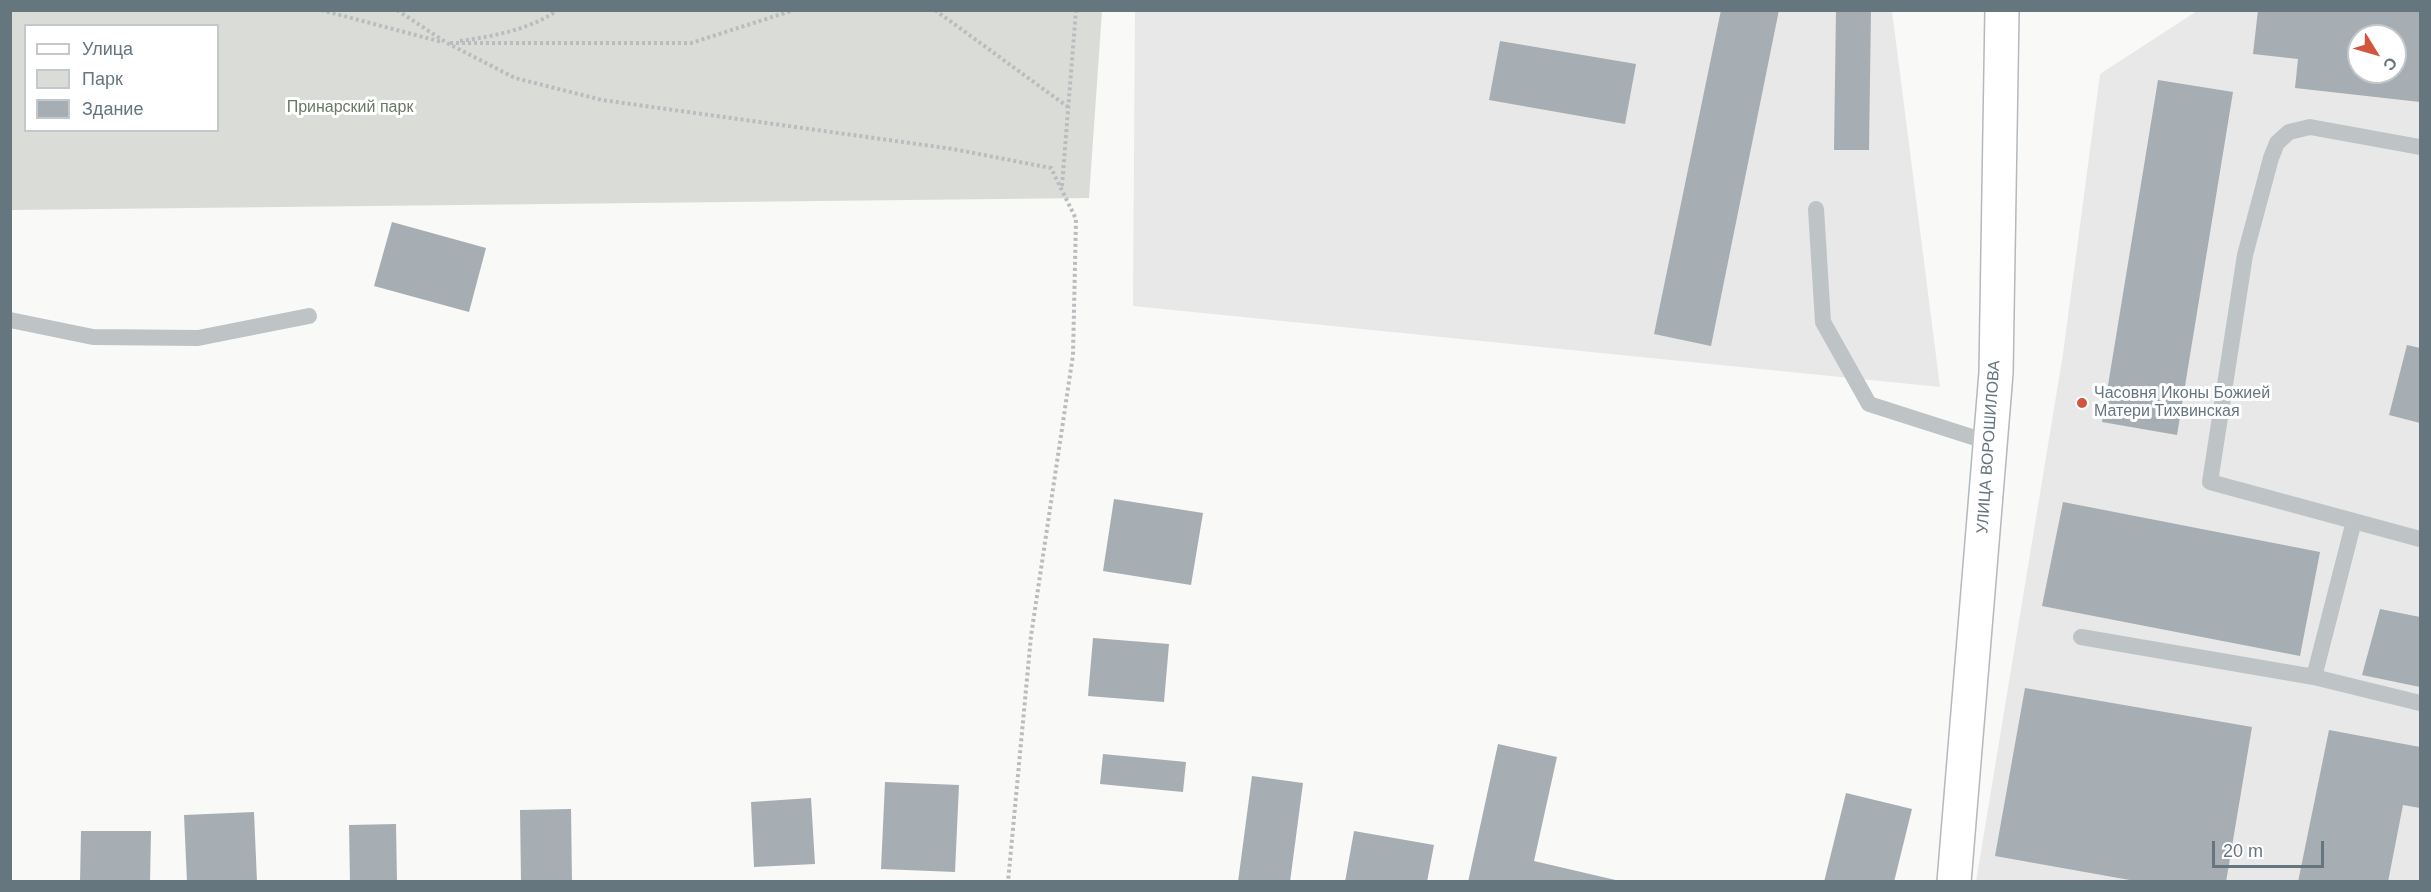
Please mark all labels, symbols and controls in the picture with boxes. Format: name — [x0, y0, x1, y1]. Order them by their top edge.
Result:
legend — [24, 24, 219, 132]
north arrow — [2347, 24, 2407, 84]
text: Улица — [82, 39, 133, 59]
text: С — [2380, 54, 2400, 74]
text: Парк — [82, 69, 123, 89]
park label: Принарский парк — [287, 98, 413, 118]
text: Здание — [82, 99, 143, 119]
street label: УЛИЦА ВОРОШИЛОВА — [1973, 360, 2005, 534]
place label: Часовня Иконы Божией Матери Тихвинская — [2094, 384, 2270, 422]
marker: Часовня Иконы Божией Матери Тихвинская — [2075, 396, 2089, 410]
scale bar — [2215, 829, 2328, 867]
text: 20 m — [2223, 841, 2263, 861]

